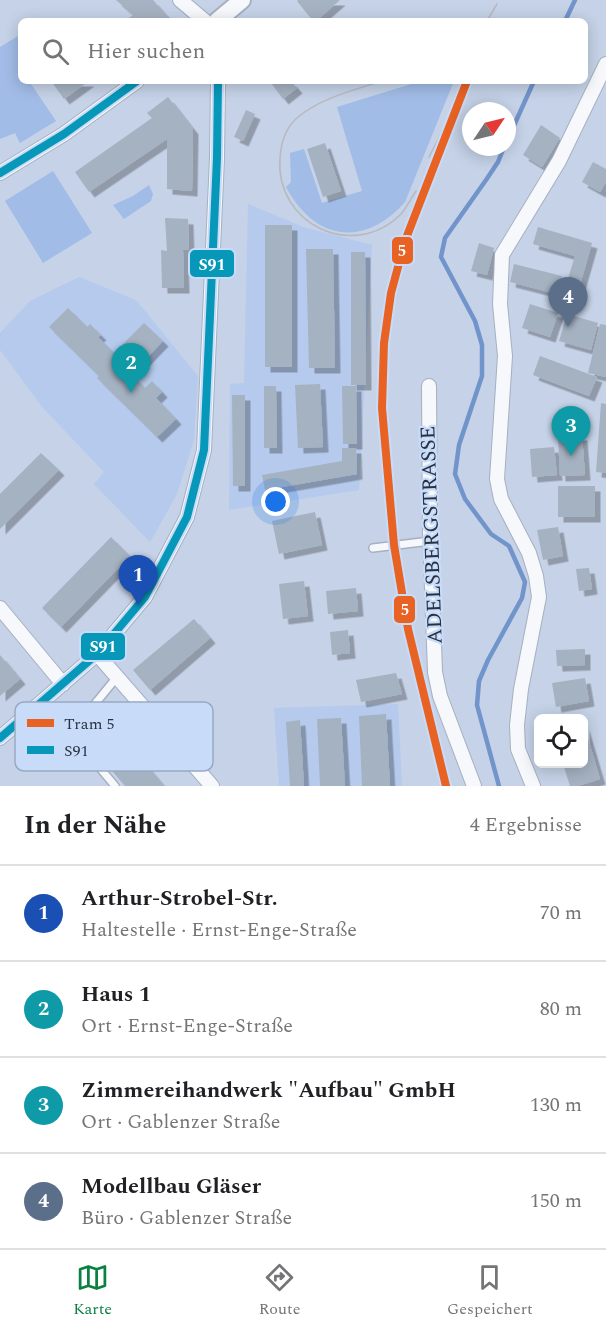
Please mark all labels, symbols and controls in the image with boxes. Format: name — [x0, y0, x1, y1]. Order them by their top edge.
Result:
search box — [18, 18, 588, 84]
icon: search — [39, 35, 72, 68]
text: Hier suchen — [87, 35, 205, 68]
north arrow — [462, 102, 516, 156]
line badge: 5 — [391, 236, 414, 265]
text: 5 — [398, 239, 406, 263]
line badge: S91 — [189, 249, 235, 278]
text: S91 — [198, 253, 226, 277]
pin: 4 — [548, 278, 588, 327]
pin: 2 — [112, 344, 150, 393]
pin: 3 — [552, 406, 590, 456]
street label: ADELSBERGSTRASSE — [412, 425, 452, 645]
your location — [261, 487, 290, 516]
pin: 1 — [118, 556, 158, 605]
line badge: 5 — [393, 595, 416, 624]
text: 5 — [401, 598, 409, 622]
line badge: S91 — [80, 632, 126, 661]
text: S91 — [89, 635, 117, 659]
legend — [15, 702, 213, 771]
text: Tram 5 — [64, 712, 114, 736]
map controls — [534, 714, 588, 768]
button: locate — [534, 714, 588, 768]
text: S91 — [64, 739, 89, 763]
text: In der Nähe — [24, 805, 166, 845]
text: 4 Ergebnisse — [470, 810, 582, 840]
text: Arthur-Strobel-Str. — [81, 882, 278, 915]
text: 1 — [38, 898, 49, 928]
text: 70 m — [540, 898, 582, 928]
text: Haltestelle · Ernst-Enge-Straße — [81, 915, 357, 945]
text: Haus 1 — [81, 978, 151, 1011]
text: 2 — [38, 994, 49, 1024]
text: 80 m — [540, 994, 582, 1024]
text: Ort · Ernst-Enge-Straße — [81, 1011, 293, 1041]
text: Zimmereihandwerk "Aufbau" GmbH — [81, 1074, 456, 1107]
text: 3 — [38, 1090, 49, 1120]
text: 130 m — [530, 1090, 582, 1120]
text: Ort · Gablenzer Straße — [81, 1107, 280, 1137]
text: Modellbau Gläser — [81, 1170, 261, 1203]
text: 4 — [38, 1186, 49, 1216]
text: 150 m — [530, 1186, 582, 1216]
text: Büro · Gablenzer Straße — [81, 1203, 292, 1233]
tab: Karte — [73, 1261, 112, 1321]
tab: Route — [259, 1261, 300, 1321]
tab: Gespeichert — [447, 1261, 533, 1321]

